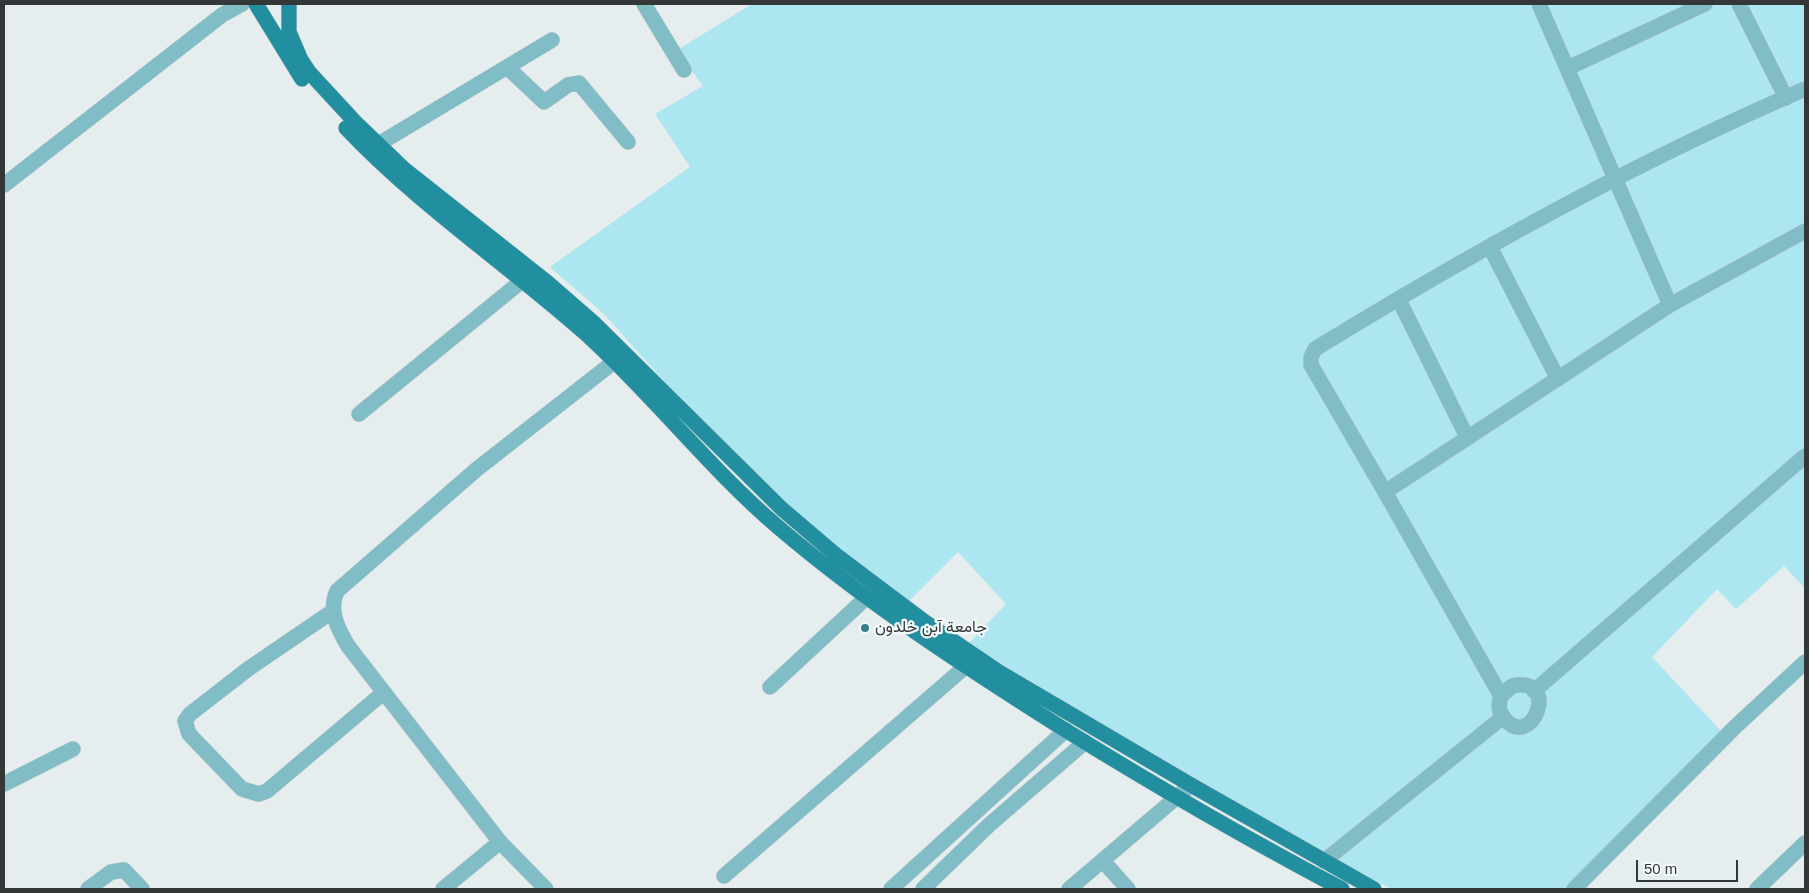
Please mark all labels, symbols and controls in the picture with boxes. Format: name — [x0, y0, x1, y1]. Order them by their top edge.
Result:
place label: جامعة آبن خلدون — [875, 618, 987, 638]
marker: جامعة آبن خلدون — [859, 622, 871, 634]
scale bar — [1639, 850, 1742, 882]
text: 50 m — [1644, 860, 1677, 877]

